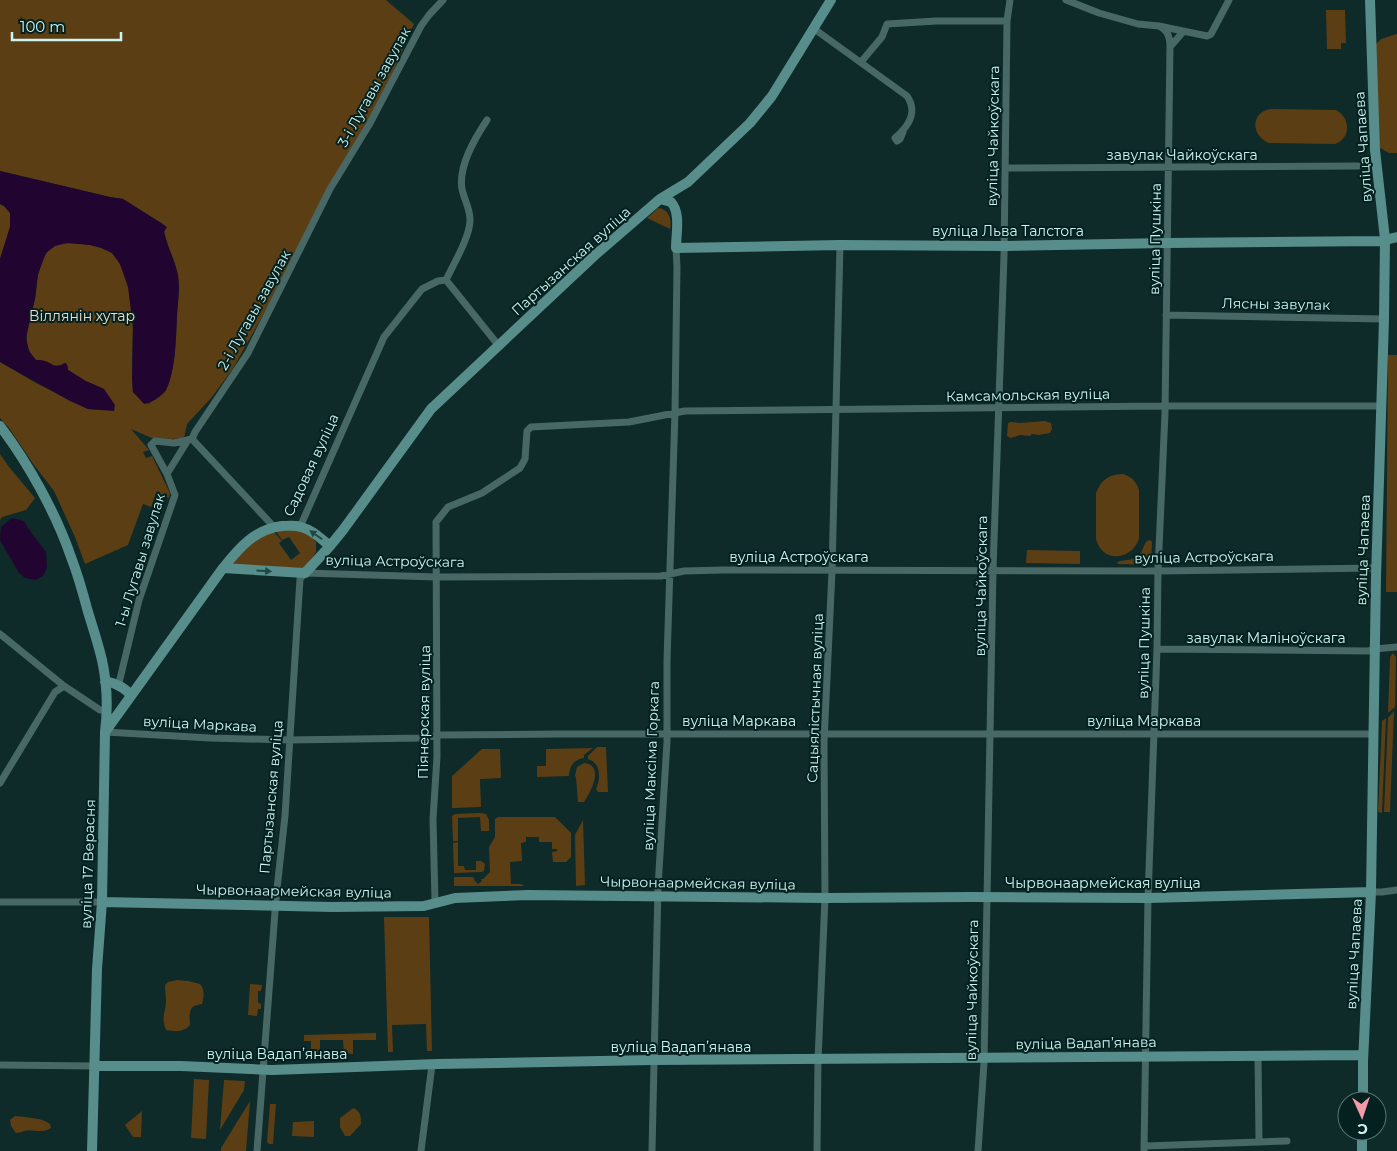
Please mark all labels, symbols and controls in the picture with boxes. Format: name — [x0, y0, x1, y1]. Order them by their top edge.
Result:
scale bar — [12, 10, 121, 42]
text: 100 m — [20, 17, 65, 36]
street label: 3-і Лугавы завулак — [334, 24, 414, 150]
street label: вуліца Чайкоўскага — [983, 65, 1003, 207]
street label: вуліца Чапаева — [1350, 91, 1376, 203]
street label: завулак Чайкоўскага — [1106, 146, 1258, 164]
street label: вуліца Пушкіна — [1145, 183, 1165, 295]
street label: Партызанская вуліца — [508, 203, 634, 319]
street label: вуліца Льва Талстога — [932, 222, 1084, 240]
street label: 2-і Лугавы завулак — [214, 247, 294, 373]
street label: Лясны завулак — [1222, 294, 1330, 314]
park label: Віллянін хутар — [29, 307, 135, 325]
street label: Камсамольская вуліца — [946, 385, 1110, 405]
street label: Садовая вуліца — [279, 411, 343, 519]
street label: 1-ы Лугавы завулак — [111, 491, 169, 629]
street label: вуліца Чапаева — [1352, 494, 1374, 606]
street label: вуліца Чайкоўскага — [971, 515, 991, 657]
one-way arrow — [309, 530, 323, 540]
street label: вуліца Астроўскага — [1134, 547, 1274, 567]
street label: вуліца Астроўскага — [729, 548, 869, 566]
street label: вуліца Астроўскага — [325, 551, 465, 571]
one-way arrow — [256, 567, 272, 575]
street label: вуліца Пушкіна — [1134, 587, 1154, 699]
street label: Сацыялістычная вуліца — [803, 613, 827, 783]
street label: завулак Маліноўскага — [1186, 629, 1346, 647]
street label: Піянерская вуліца — [414, 645, 434, 779]
street label: вуліца Максіма Горкага — [639, 681, 663, 851]
street label: вуліца Маркава — [143, 712, 257, 736]
street label: вуліца Маркава — [682, 712, 796, 730]
street label: вуліца Маркава — [1087, 712, 1201, 730]
street label: Партызанская вуліца — [255, 719, 287, 875]
street label: вуліца 17 Верасня — [77, 799, 99, 929]
street label: Чырвонаармейская вуліца — [600, 872, 796, 894]
street label: Чырвонаармейская вуліца — [1005, 874, 1201, 892]
street label: Чырвонаармейская вуліца — [196, 880, 392, 902]
street label: вуліца Чапаева — [1342, 898, 1366, 1010]
street label: вуліца Чайкоўскага — [962, 919, 982, 1061]
street label: вуліца Вадапʼянава — [1015, 1033, 1157, 1053]
street label: вуліца Вадапʼянава — [611, 1038, 751, 1056]
street label: вуліца Вадапʼянава — [207, 1045, 347, 1063]
north arrow — [1337, 1091, 1387, 1141]
text: С — [1357, 1120, 1368, 1138]

